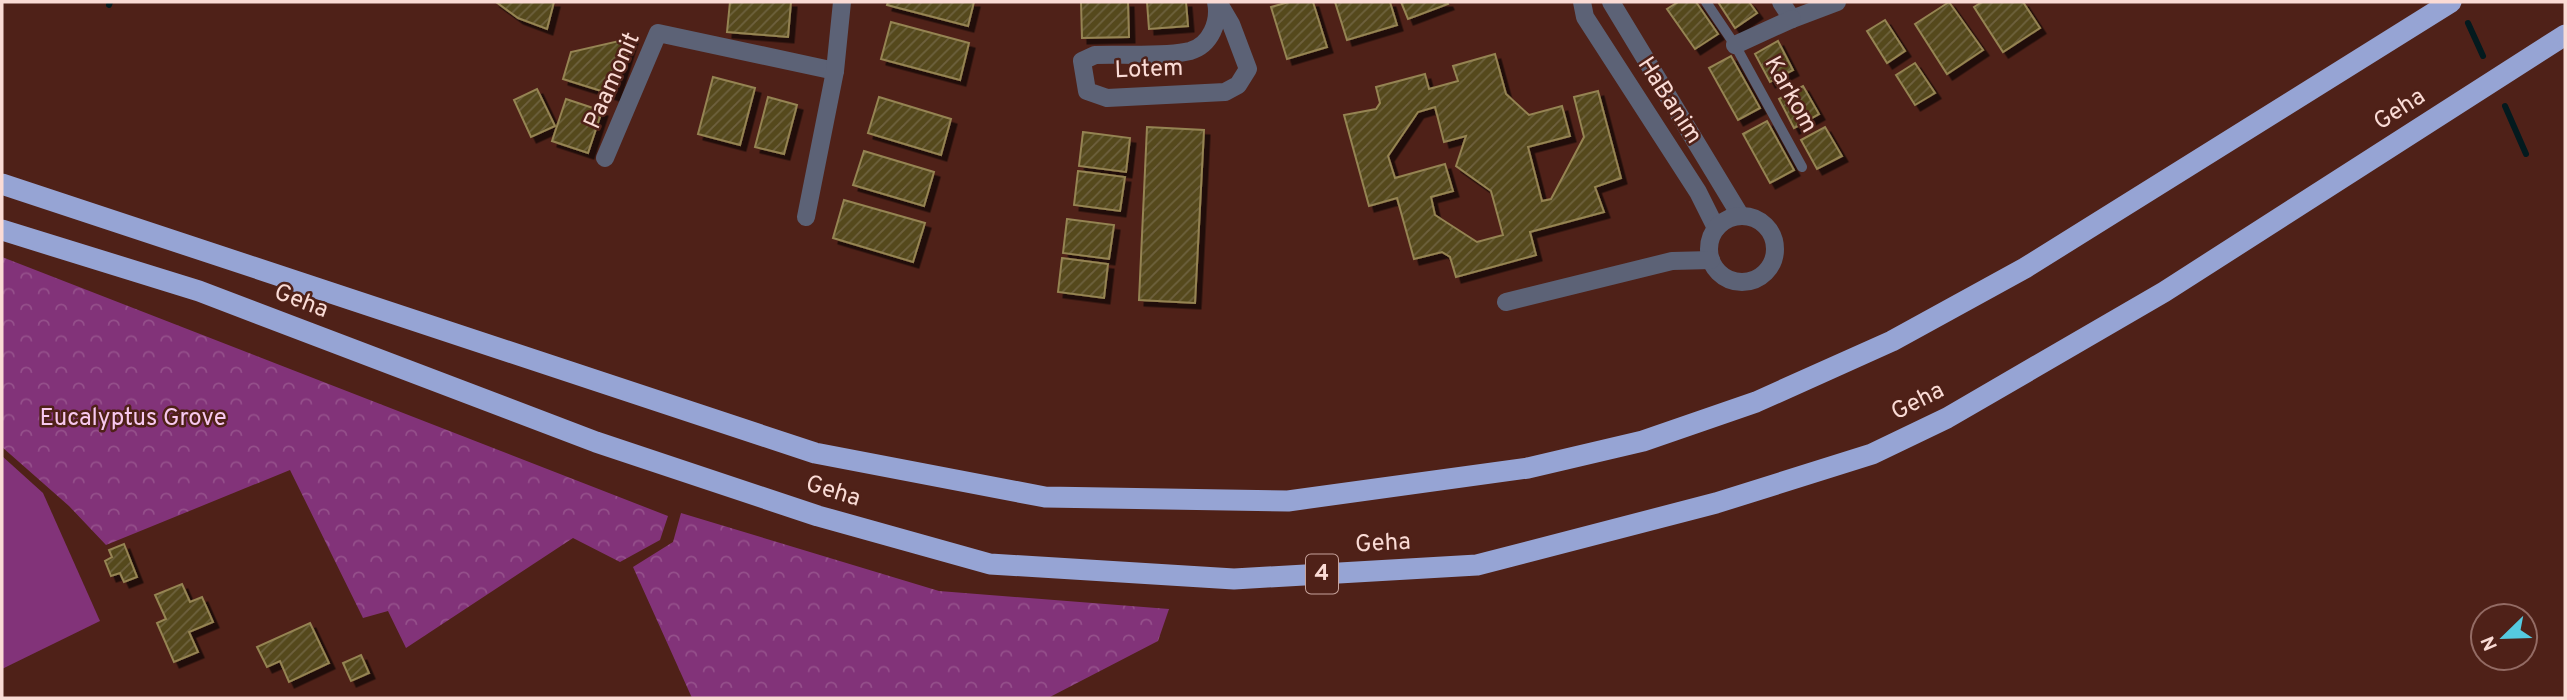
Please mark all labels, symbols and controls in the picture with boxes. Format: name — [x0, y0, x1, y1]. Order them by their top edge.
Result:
street label: Paamonit — [578, 28, 648, 134]
street label: Karkom — [1757, 51, 1823, 139]
street label: HaBanim — [1630, 52, 1708, 150]
street label: Lotem — [1114, 54, 1184, 86]
street label: Geha — [2368, 82, 2432, 138]
street label: Geha — [270, 278, 332, 326]
street label: Geha — [1886, 376, 1950, 428]
park label: Eucalyptus Grove — [39, 404, 227, 434]
street label: Geha — [802, 470, 864, 514]
street label: Geha — [1354, 528, 1412, 560]
road number: 4 — [1306, 554, 1338, 594]
north arrow — [2469, 602, 2539, 672]
text: N — [2476, 632, 2504, 654]

